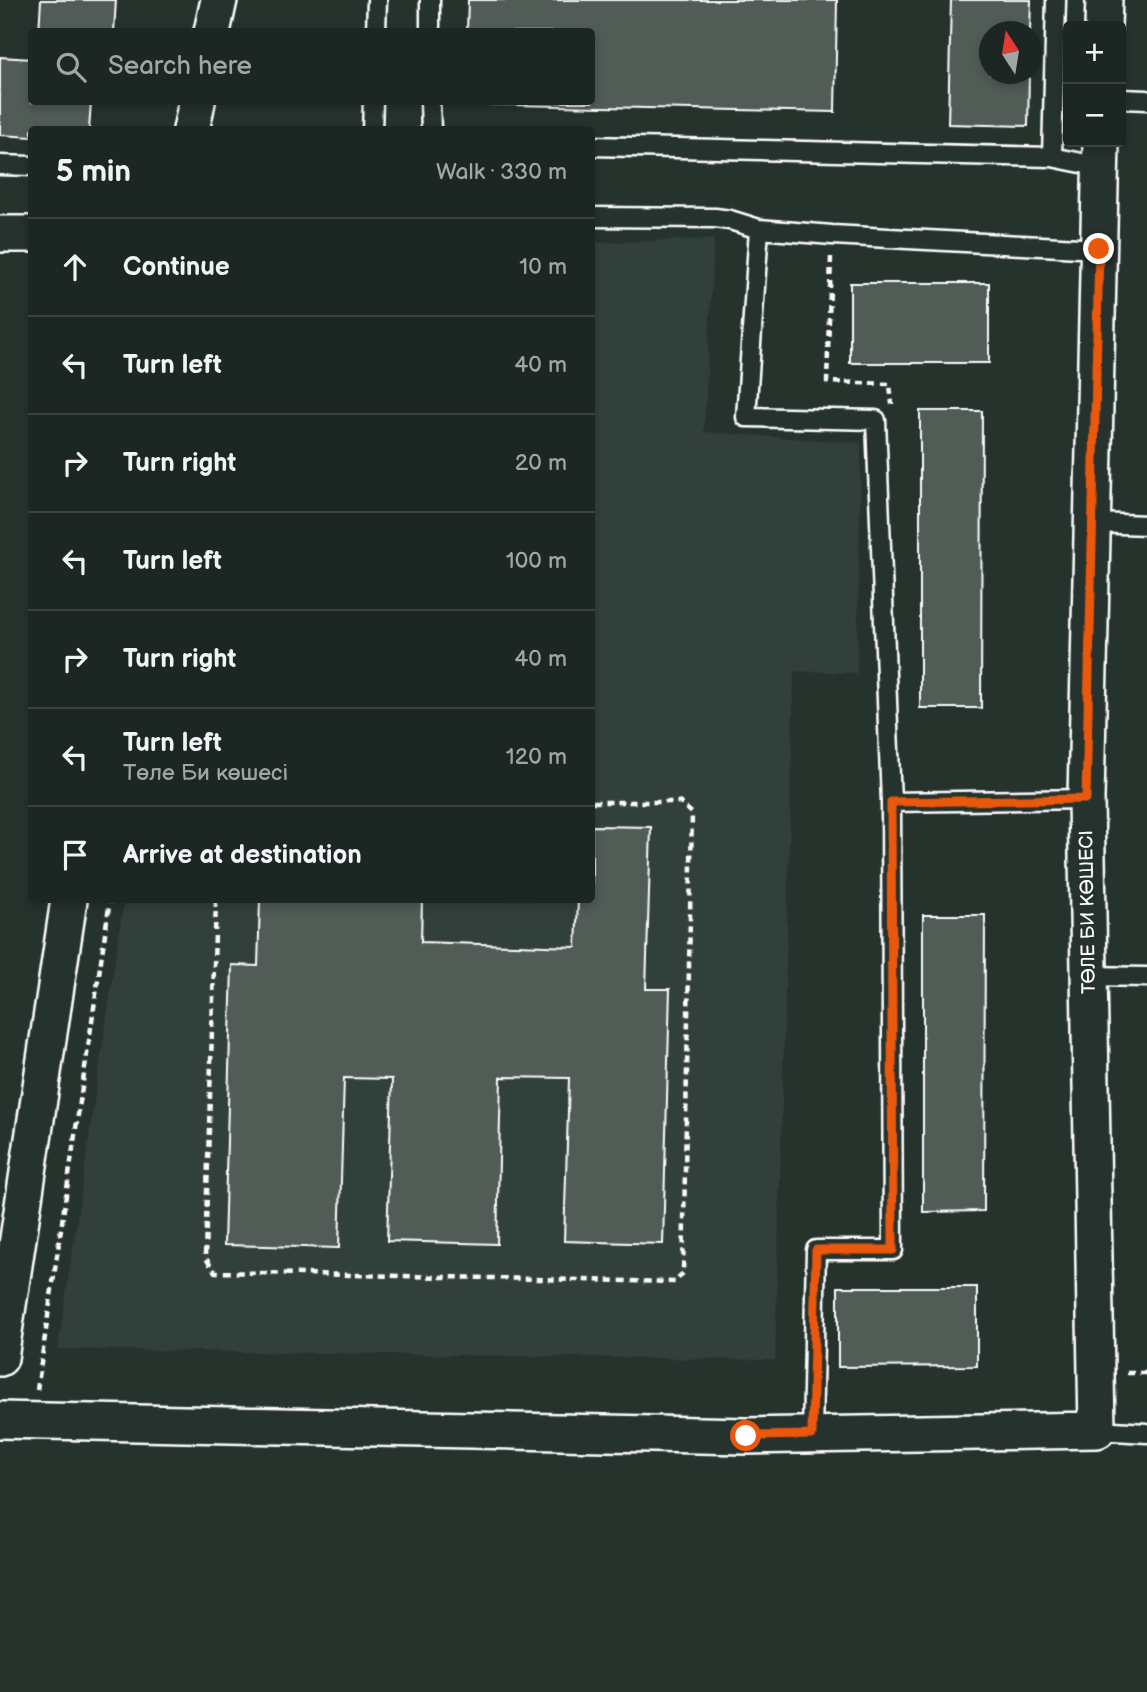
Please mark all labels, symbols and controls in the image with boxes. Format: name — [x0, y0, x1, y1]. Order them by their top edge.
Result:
north arrow — [979, 21, 1042, 84]
map controls — [1063, 21, 1126, 147]
button: + — [1063, 21, 1126, 84]
search box — [28, 28, 595, 105]
icon: search — [52, 48, 90, 86]
text: Search here — [108, 51, 252, 82]
button: − — [1063, 84, 1126, 147]
text: 5 min — [56, 154, 131, 190]
text: Walk · 330 m — [436, 158, 567, 186]
route end — [1083, 233, 1114, 264]
icon: ahead — [56, 248, 94, 286]
text: Continue — [123, 252, 230, 283]
text: 10 m — [519, 253, 567, 281]
icon: left — [56, 346, 94, 384]
text: Turn left — [123, 350, 222, 381]
text: 40 m — [514, 351, 567, 379]
icon: right — [56, 444, 94, 482]
text: Turn right — [123, 448, 236, 479]
text: 20 m — [515, 449, 567, 477]
icon: left — [56, 542, 94, 580]
text: Turn left — [123, 546, 222, 577]
text: 100 m — [506, 547, 567, 575]
icon: right — [56, 640, 94, 678]
text: Turn right — [123, 644, 236, 675]
text: 40 m — [514, 645, 567, 673]
text: Turn left — [123, 728, 222, 759]
icon: left — [56, 738, 94, 776]
text: 120 m — [506, 743, 567, 771]
text: Төле Би көшесі — [123, 759, 288, 787]
street label: ТӨЛЕ БИ КӨШЕСІ — [1075, 830, 1101, 994]
icon: arrive — [56, 836, 94, 874]
text: Arrive at destination — [123, 840, 362, 871]
route start — [730, 1420, 761, 1451]

